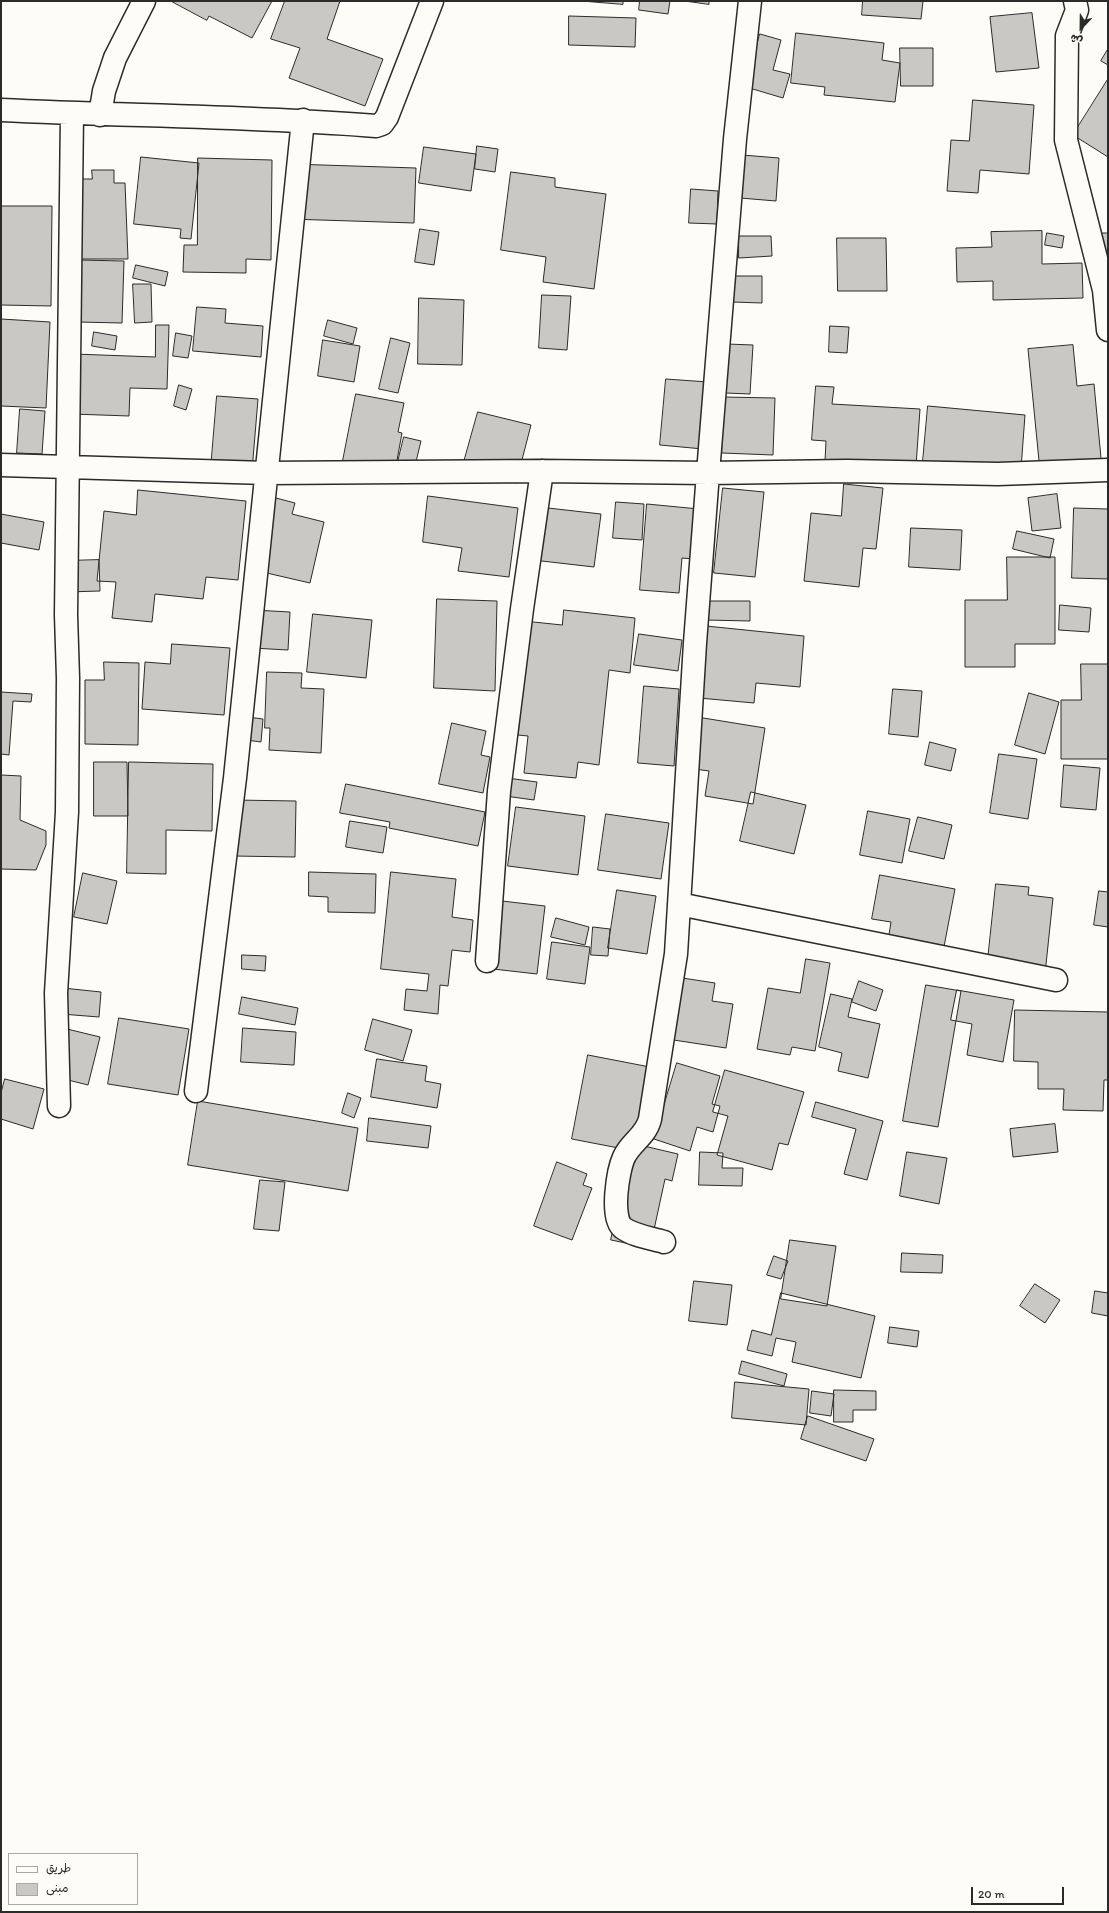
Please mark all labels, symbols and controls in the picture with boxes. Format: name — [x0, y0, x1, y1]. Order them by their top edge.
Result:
north arrow — [1061, 8, 1101, 48]
text: ش — [1068, 31, 1084, 48]
legend — [8, 1853, 138, 1905]
text: طريق — [46, 1861, 71, 1875]
scale bar — [973, 1879, 1066, 1905]
text: مبنى — [46, 1881, 69, 1895]
text: 20 m — [978, 1887, 1005, 1901]

